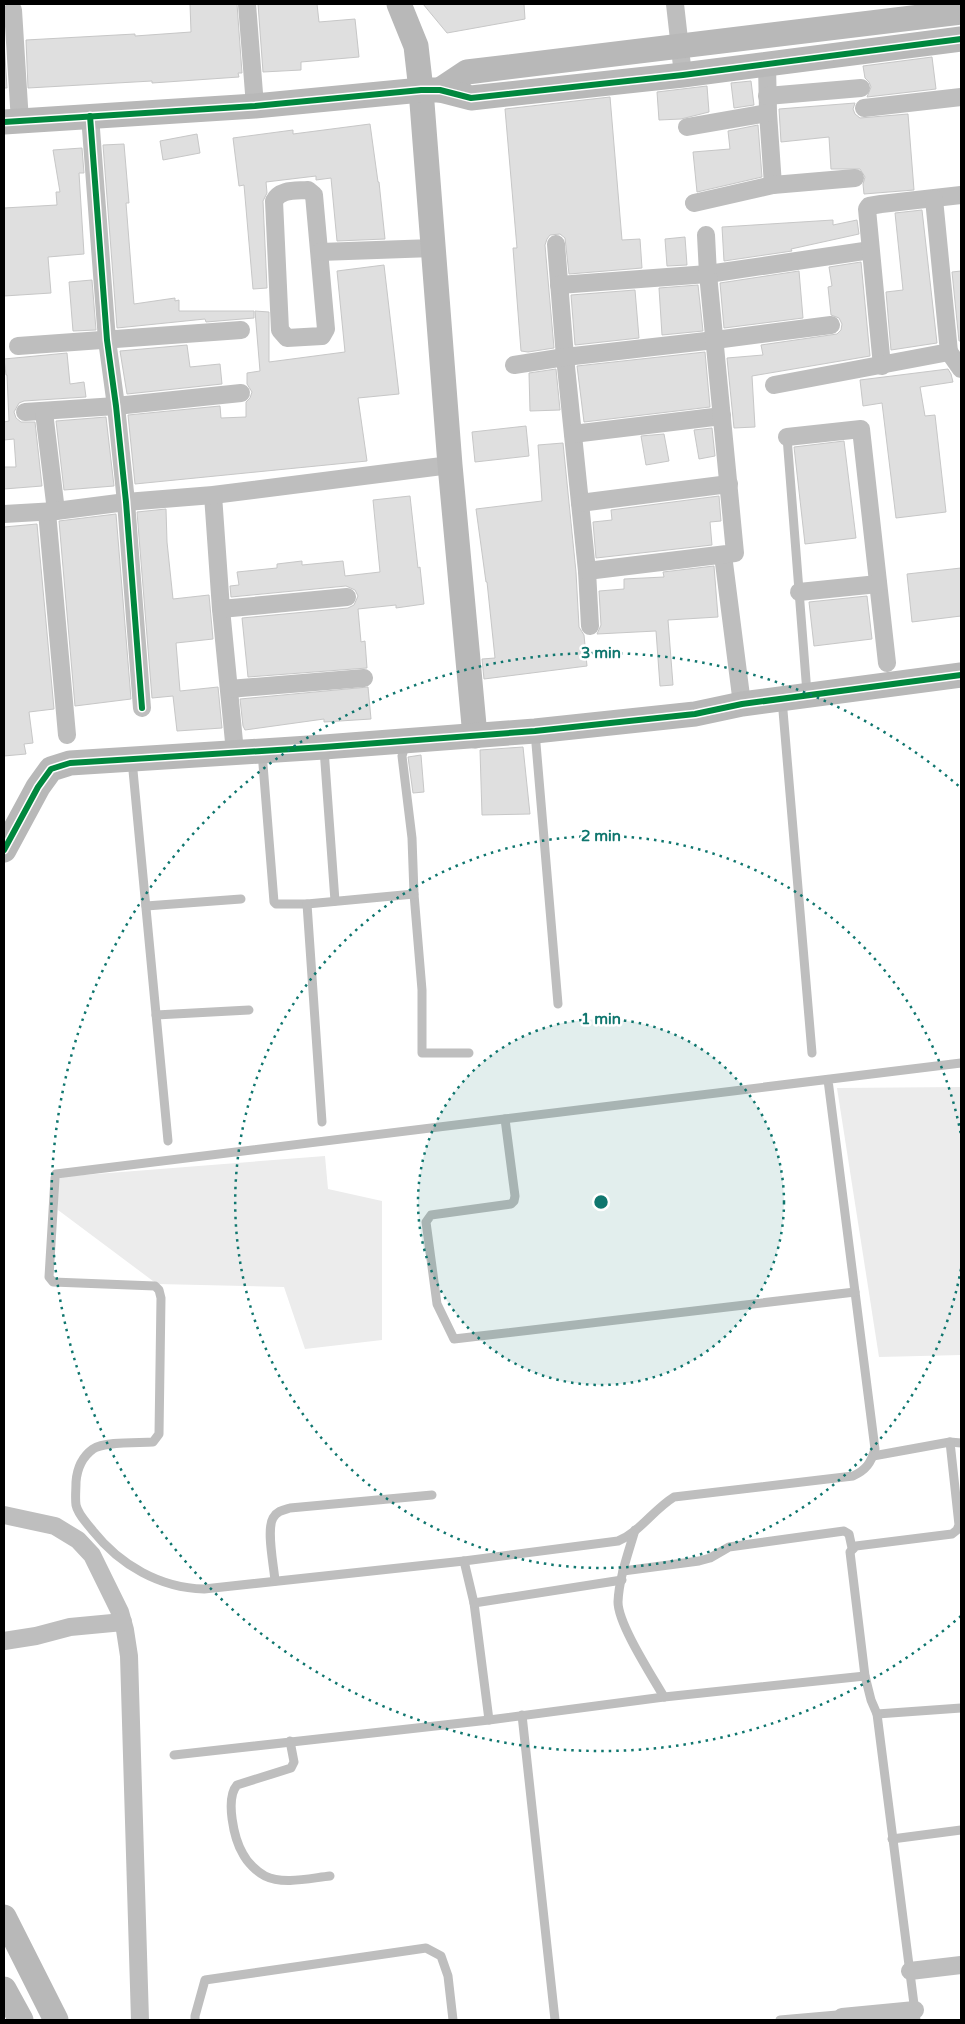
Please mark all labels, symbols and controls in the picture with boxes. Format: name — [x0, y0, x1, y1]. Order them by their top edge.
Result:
text: 3 min — [581, 644, 621, 662]
text: 2 min — [581, 827, 621, 845]
text: 1 min — [581, 1010, 621, 1028]
centre of rings — [592, 1193, 610, 1211]

